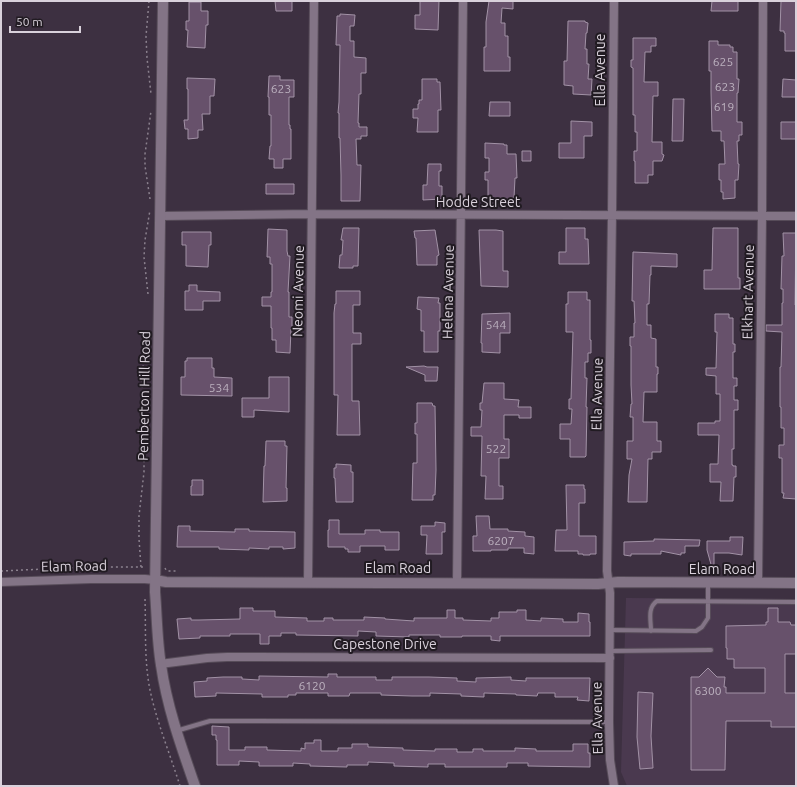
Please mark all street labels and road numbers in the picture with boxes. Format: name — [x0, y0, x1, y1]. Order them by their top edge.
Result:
street label: Ella Avenue — [592, 34, 608, 106]
street label: Hodde Street — [436, 194, 521, 210]
street label: Elkhart Avenue — [739, 244, 757, 340]
street label: Neomi Avenue — [289, 245, 307, 337]
street label: Helena Avenue — [439, 245, 457, 339]
street label: Pemberton Hill Road — [135, 331, 153, 461]
street label: Ella Avenue — [588, 357, 606, 431]
street label: Elam Road — [41, 557, 107, 575]
street label: Elam Road — [365, 560, 431, 576]
street label: Elam Road — [689, 561, 755, 577]
street label: Capestone Drive — [333, 636, 437, 652]
street label: Ella Avenue — [588, 681, 606, 755]

